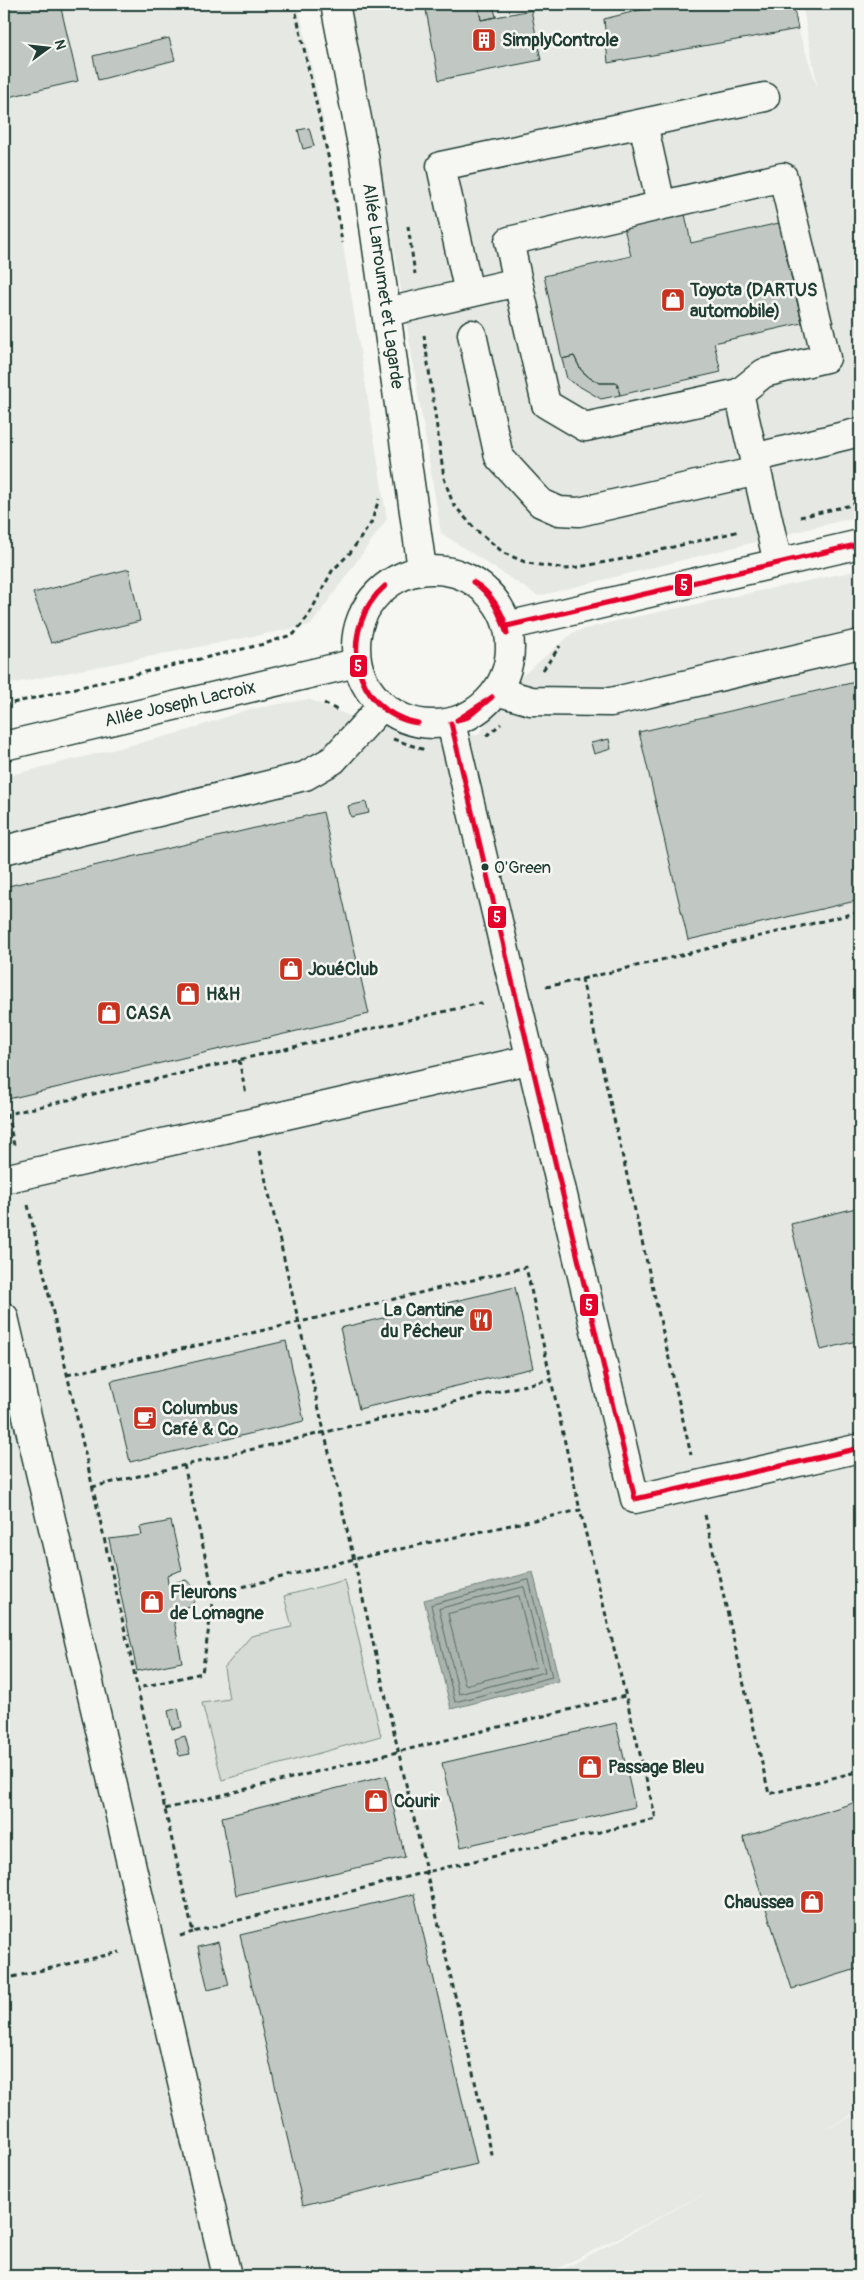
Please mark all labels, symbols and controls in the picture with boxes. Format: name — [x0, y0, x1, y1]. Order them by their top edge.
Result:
north arrow — [22, 22, 72, 72]
building icon: SimplyControle — [471, 27, 497, 53]
place label: SimplyControle — [502, 29, 620, 52]
text: N — [51, 38, 70, 52]
street label: Allée Larroumet et Lagarde — [357, 182, 409, 391]
place label: Toyota (DARTUS automobile) — [689, 279, 818, 323]
shop icon: Toyota (DARTUS automobile) — [660, 287, 686, 313]
line badge: 5 — [674, 573, 693, 597]
text: 5 — [680, 577, 688, 594]
line badge: 5 — [349, 654, 368, 678]
text: 5 — [354, 658, 362, 675]
street label: Allée Joseph Lacroix — [102, 675, 258, 733]
place label: O'Green — [494, 857, 551, 878]
marker: O'Green — [480, 862, 490, 872]
line badge: 5 — [487, 905, 507, 929]
text: 5 — [493, 909, 501, 926]
shop icon: JouéClub — [278, 956, 304, 982]
place label: JouéClub — [308, 958, 378, 981]
shop icon: H&H — [175, 981, 201, 1007]
place label: H&H — [206, 983, 240, 1006]
shop icon: CASA — [96, 1000, 122, 1026]
place label: CASA — [126, 1002, 171, 1025]
line badge: 5 — [579, 1293, 599, 1317]
text: 5 — [585, 1297, 593, 1314]
place label: La Cantine du Pêcheur — [381, 1299, 465, 1343]
restaurant icon: La Cantine du Pêcheur — [468, 1307, 494, 1333]
place label: Columbus Café & Co — [162, 1397, 239, 1441]
cafe icon: Columbus Café & Co — [132, 1405, 158, 1431]
place label: Fleurons de Lomagne — [170, 1581, 265, 1625]
shop icon: Fleurons de Lomagne — [139, 1589, 165, 1615]
shop icon: Passage Bleu — [577, 1754, 603, 1780]
place label: Passage Bleu — [608, 1756, 704, 1779]
shop icon: Courir — [363, 1788, 389, 1814]
place label: Courir — [394, 1790, 440, 1813]
shop icon: Chaussea — [799, 1889, 825, 1915]
place label: Chaussea — [724, 1891, 795, 1914]

